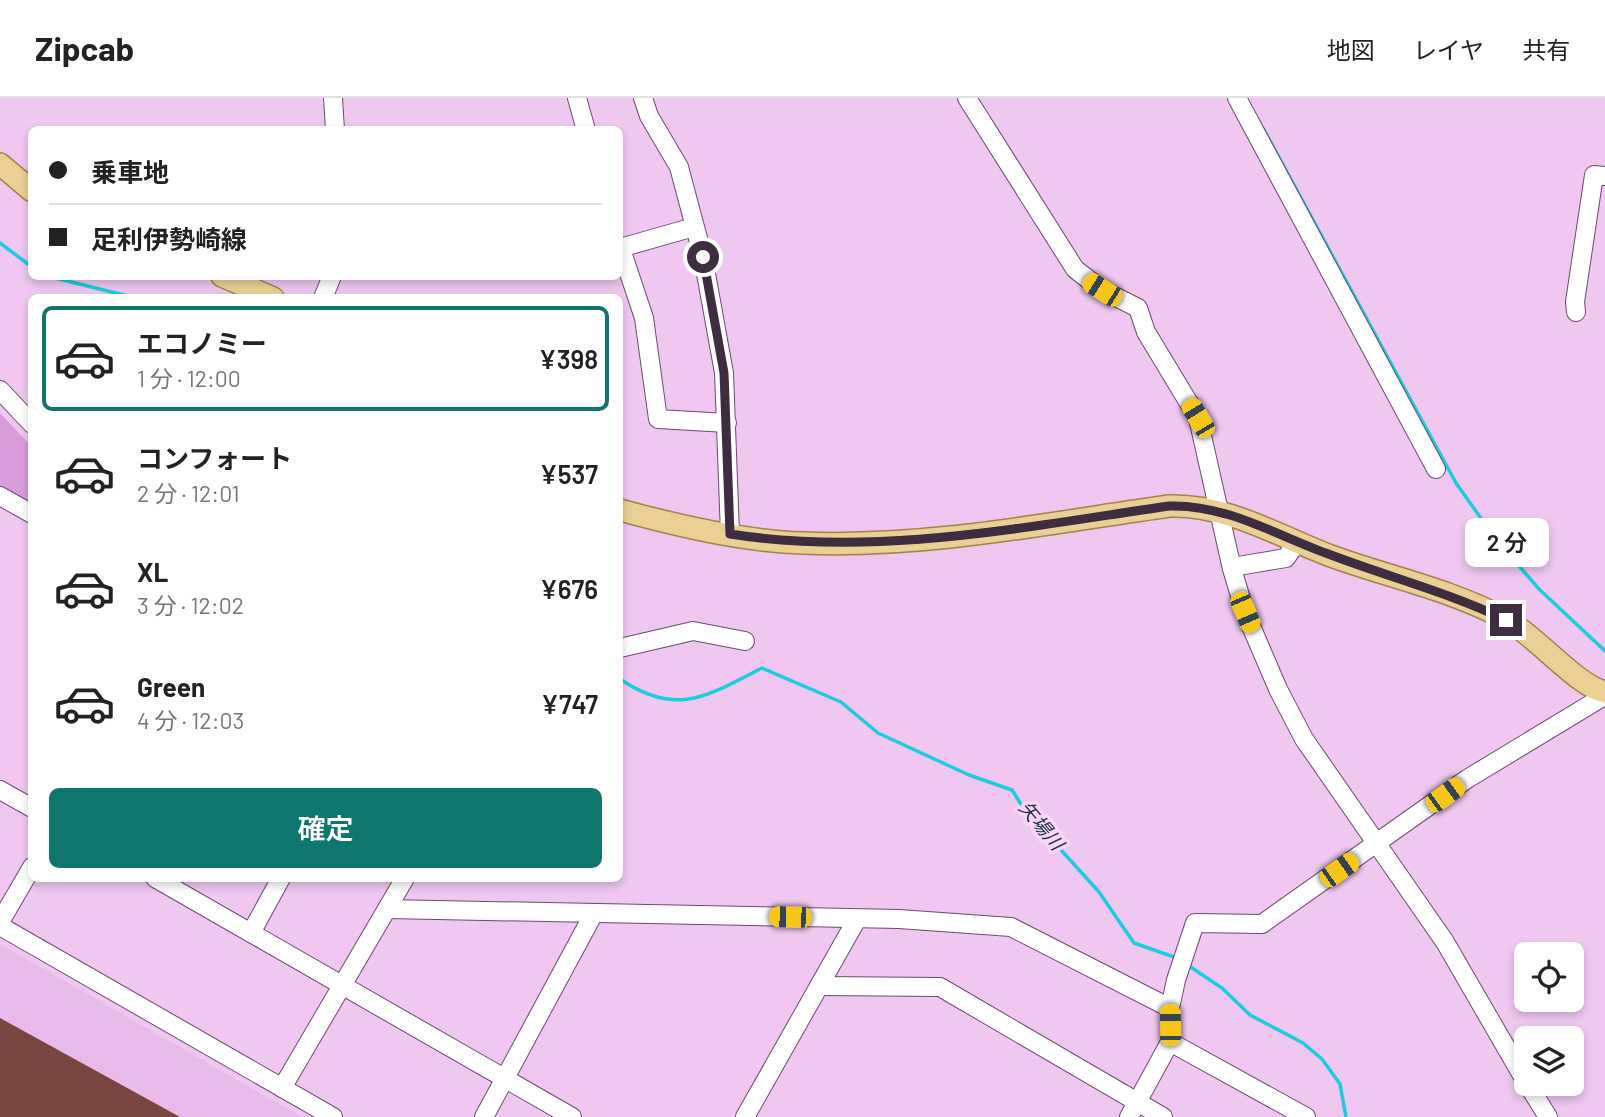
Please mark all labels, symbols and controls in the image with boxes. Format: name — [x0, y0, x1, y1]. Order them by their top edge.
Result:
text: Zipcab — [35, 28, 134, 68]
text: 地図 — [1327, 35, 1375, 64]
text: レイヤ — [1413, 35, 1484, 64]
text: 共有 — [1522, 35, 1570, 64]
text: 乗車地 — [91, 156, 169, 187]
text: 足利伊勢崎線 — [91, 223, 247, 254]
route start — [687, 241, 719, 273]
car — [1079, 270, 1126, 310]
icon: car — [53, 327, 116, 390]
text: エコノミー — [137, 327, 267, 358]
text: ¥398 — [539, 343, 598, 374]
text: 1 分 · 12:00 — [137, 364, 241, 392]
car — [1179, 395, 1218, 441]
icon: car — [53, 442, 116, 505]
text: コンフォート — [137, 442, 292, 473]
text: ¥537 — [540, 458, 598, 489]
text: 2 分 · 12:01 — [137, 479, 240, 507]
callout: 2 分 — [1464, 518, 1548, 568]
text: 2 分 — [1487, 528, 1527, 556]
text: XL — [137, 556, 168, 587]
icon: car — [53, 557, 116, 620]
text: ¥676 — [540, 573, 598, 604]
car — [1228, 589, 1263, 635]
text: 3 分 · 12:02 — [137, 591, 244, 619]
route end — [1490, 604, 1522, 636]
text: Green — [137, 671, 205, 702]
icon: car — [53, 672, 116, 735]
text: ¥747 — [541, 688, 598, 719]
text: 4 分 · 12:03 — [137, 706, 244, 734]
car — [1422, 774, 1469, 816]
button: 確定 — [49, 788, 602, 868]
water label: 矢場川 — [1015, 796, 1070, 856]
car — [1316, 849, 1363, 891]
car — [769, 906, 812, 928]
map controls — [1514, 942, 1584, 1096]
button: locate — [1514, 942, 1584, 1012]
car — [1160, 1004, 1181, 1046]
button: layers — [1514, 1026, 1584, 1096]

